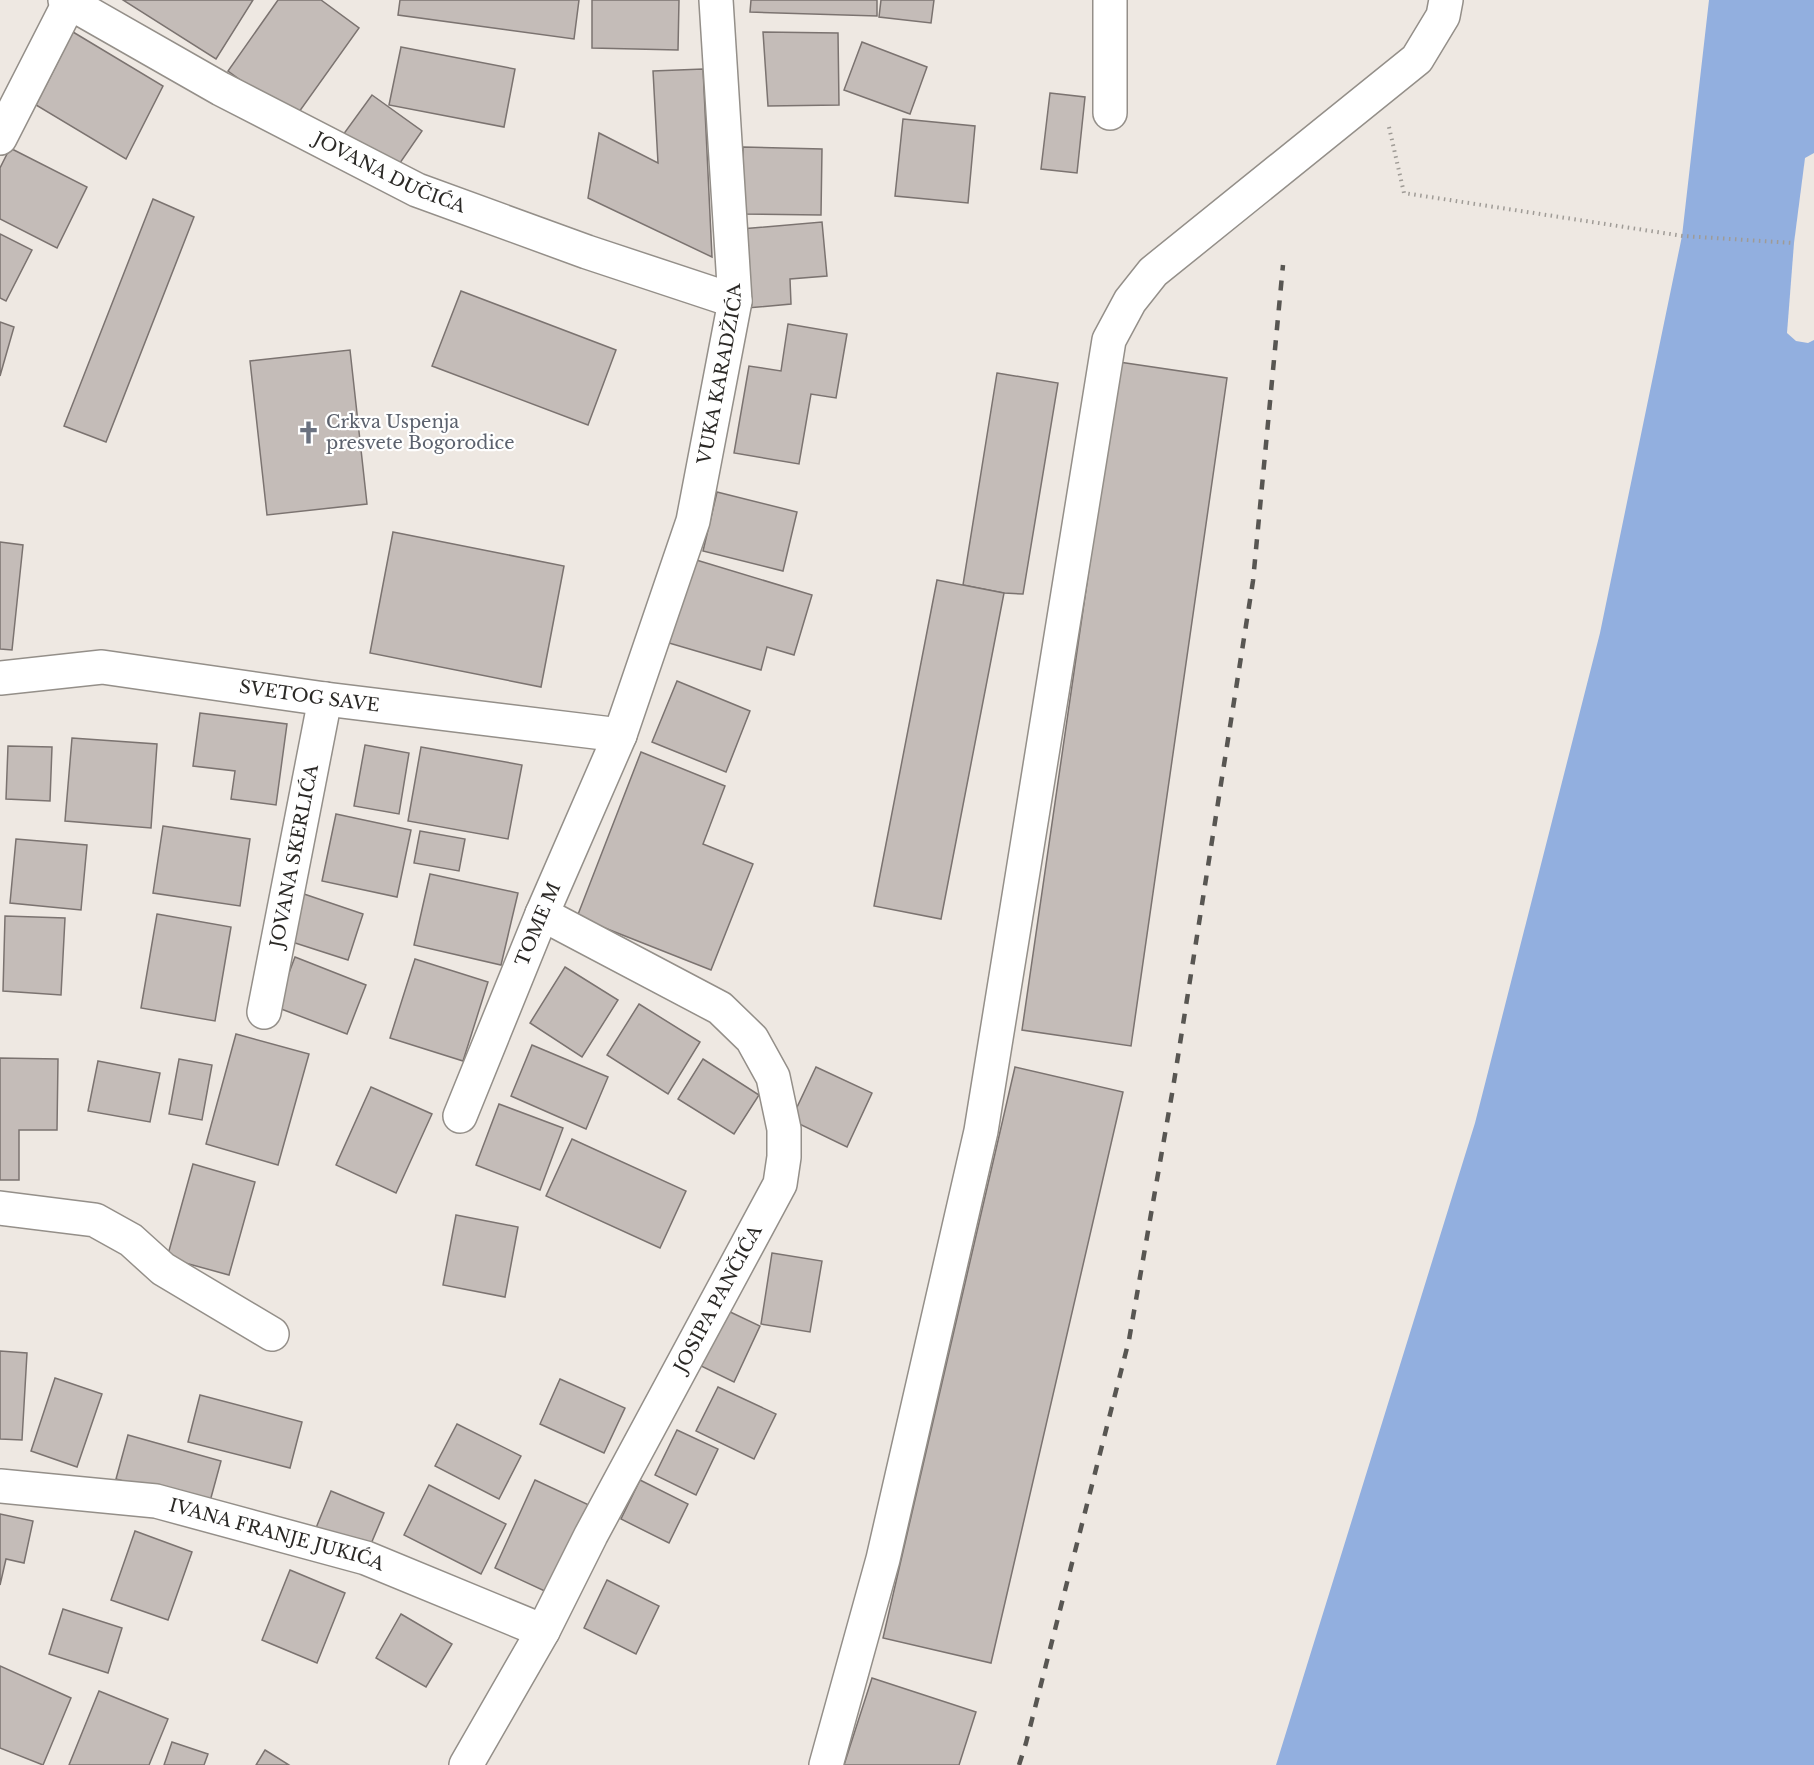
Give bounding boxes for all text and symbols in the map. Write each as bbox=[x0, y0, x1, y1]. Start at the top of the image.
street label: JOVANA DUČIĆA bbox=[308, 127, 469, 218]
street label: VUKA KARADŽIĆA bbox=[693, 282, 746, 467]
place label: Crkva Uspenja presvete Bogorodice bbox=[326, 411, 515, 454]
church icon: Crkva Uspenja presvete Bogorodice bbox=[295, 419, 321, 445]
street label: SVETOG SAVE bbox=[238, 676, 381, 717]
street label: JOVANA SKERLIĆA bbox=[265, 761, 323, 951]
street label: TOME M bbox=[511, 879, 565, 969]
street label: JOSIPA PANČIĆA bbox=[669, 1221, 767, 1378]
street label: IVANA FRANJE JUKIĆA bbox=[167, 1494, 389, 1576]

